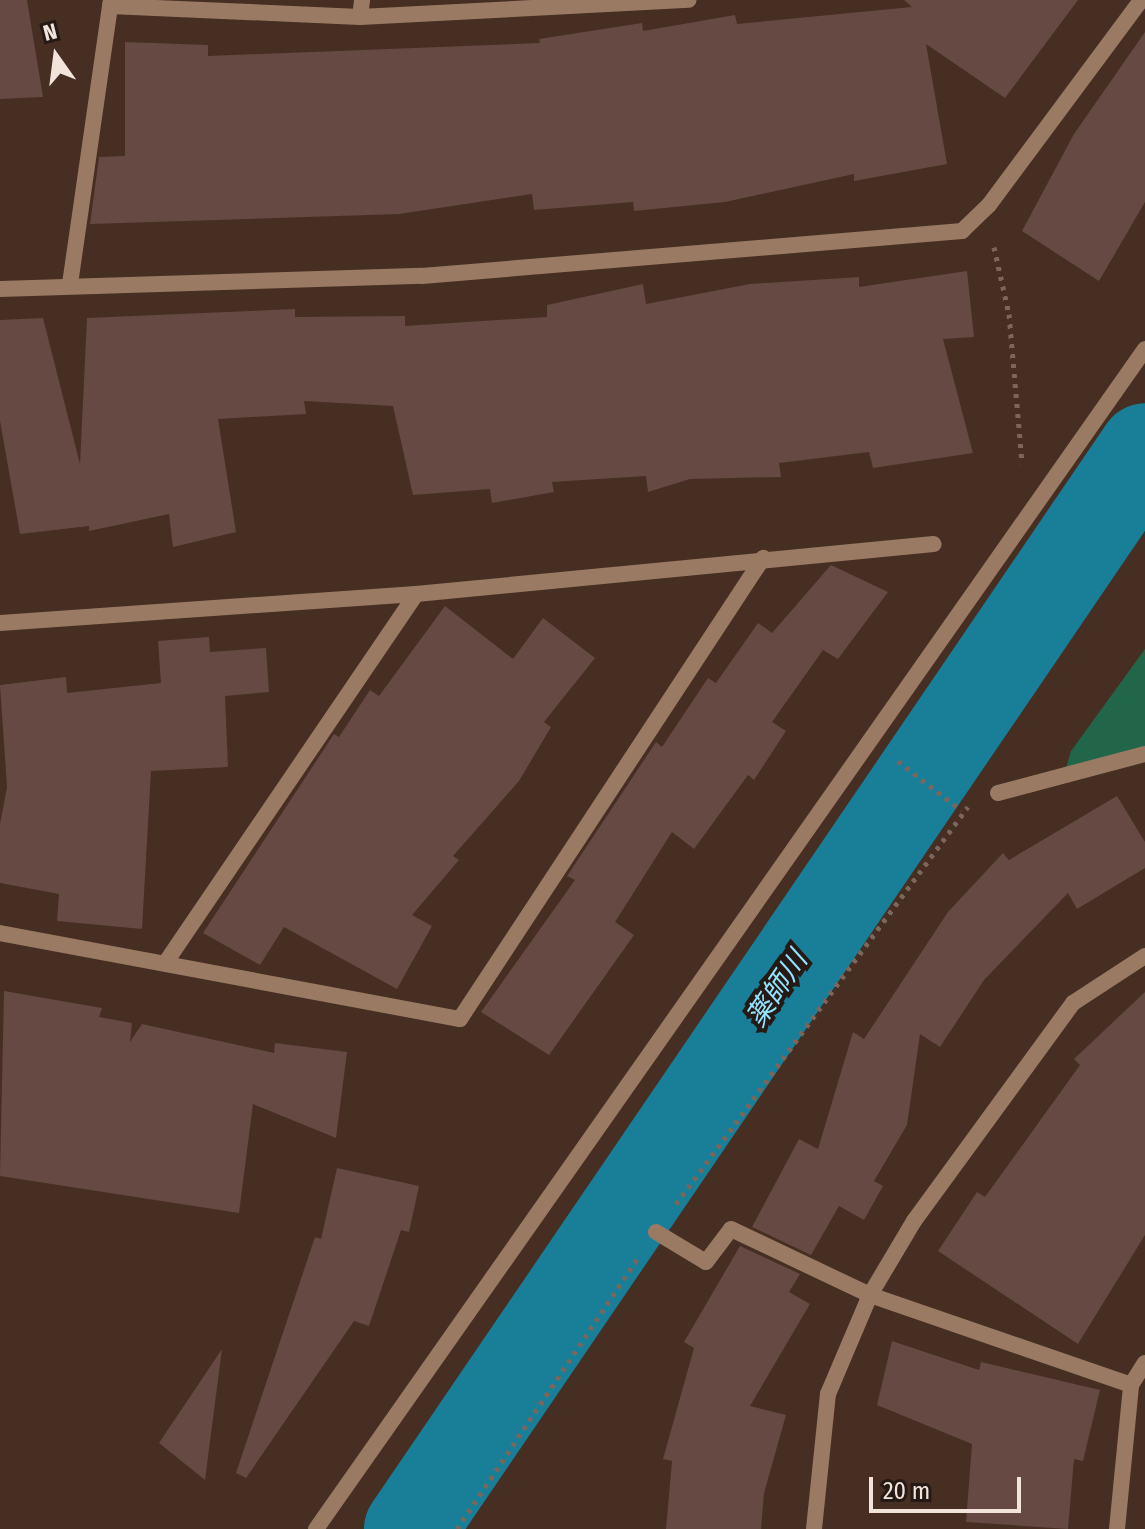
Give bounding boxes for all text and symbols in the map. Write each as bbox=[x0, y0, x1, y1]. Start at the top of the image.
north arrow bbox=[16, 16, 96, 96]
text: N bbox=[40, 18, 60, 47]
water label: 薬師川 bbox=[740, 945, 814, 1033]
scale bar bbox=[873, 1461, 1025, 1511]
text: 20 m bbox=[883, 1477, 930, 1505]

